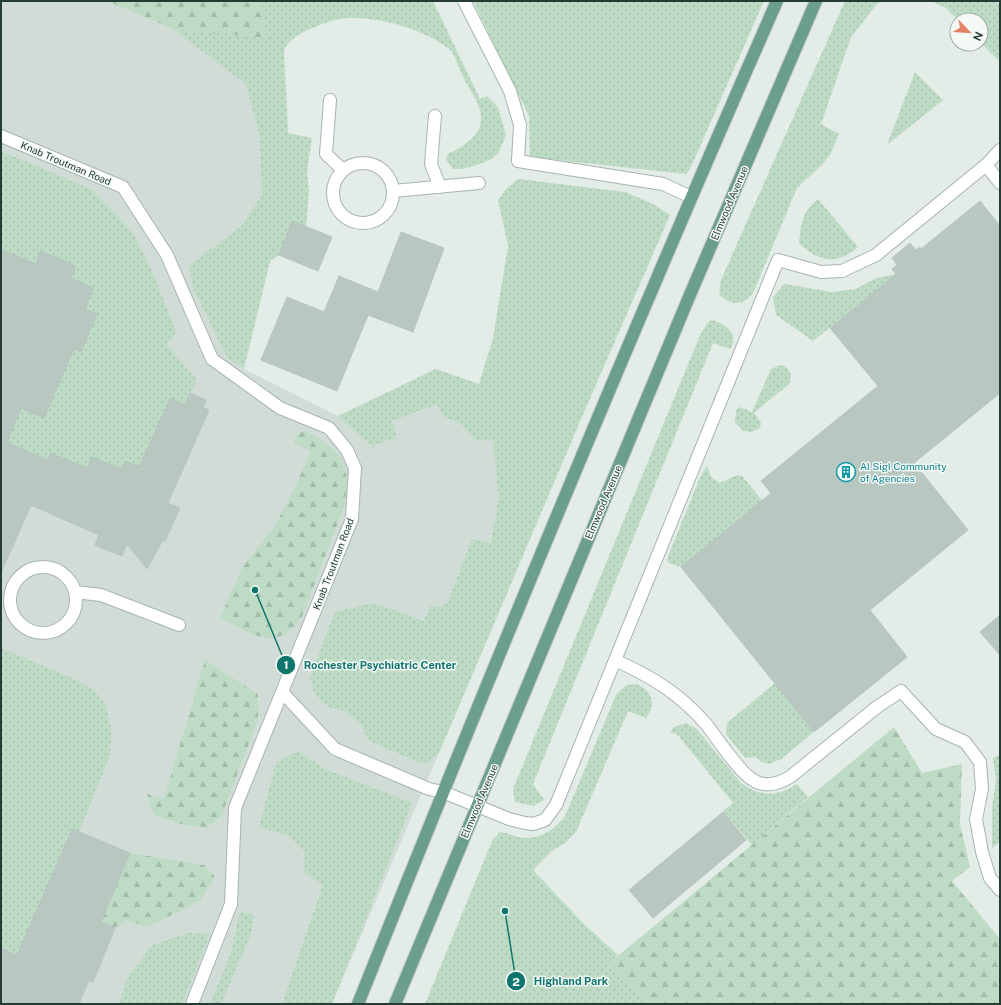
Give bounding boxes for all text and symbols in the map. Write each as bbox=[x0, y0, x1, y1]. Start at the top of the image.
north arrow bbox=[949, 12, 989, 52]
text: N bbox=[971, 30, 985, 43]
street label: Knab Troutman Road bbox=[19, 138, 113, 188]
street label: Elmwood Avenue bbox=[708, 164, 750, 242]
place label: Al Sigl Community of Agencies bbox=[860, 460, 947, 484]
building icon: Al Sigl Community of Agencies bbox=[835, 461, 857, 483]
street label: Elmwood Avenue bbox=[582, 463, 624, 541]
street label: Knab Troutman Road bbox=[310, 516, 356, 612]
callout: Rochester Psychiatric Center bbox=[276, 654, 465, 677]
text: 1 bbox=[283, 658, 289, 672]
text: Rochester Psychiatric Center bbox=[304, 659, 457, 671]
street label: Elmwood Avenue bbox=[458, 762, 500, 840]
callout: Highland Park bbox=[506, 970, 616, 993]
text: 2 bbox=[512, 975, 520, 989]
text: Highland Park bbox=[534, 975, 609, 987]

